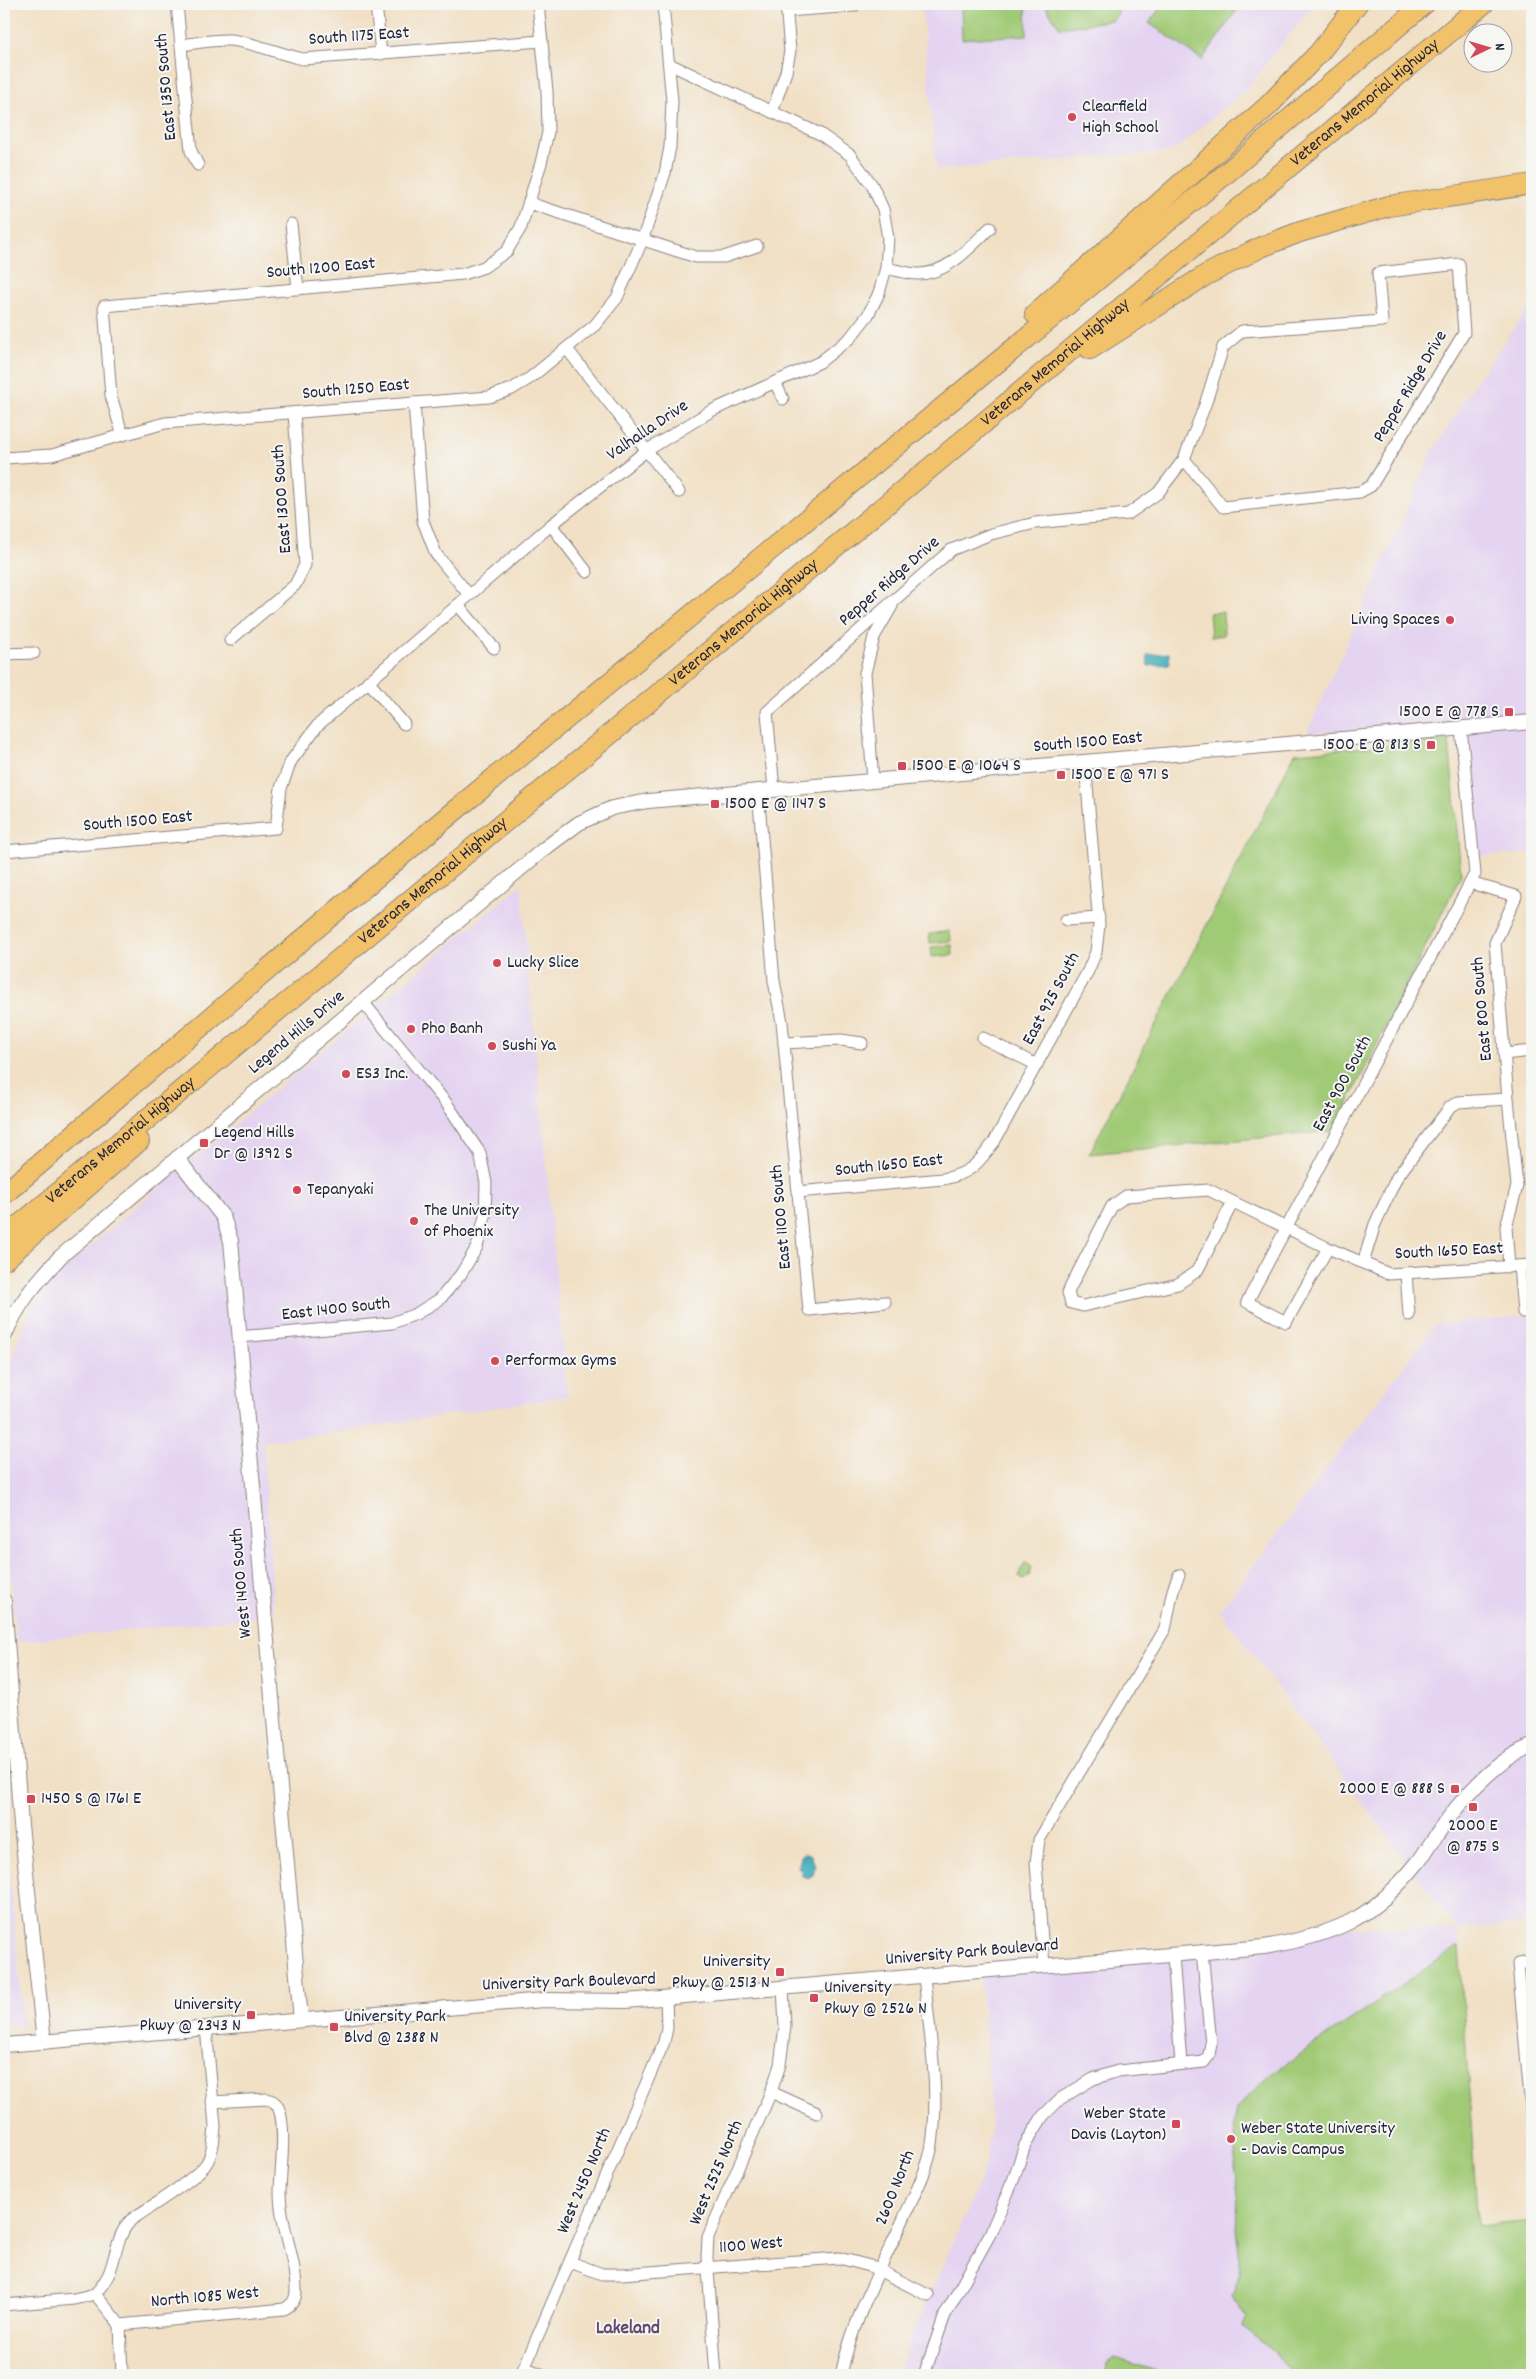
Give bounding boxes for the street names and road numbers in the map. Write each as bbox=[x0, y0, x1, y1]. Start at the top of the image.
street label: South 1175 East bbox=[308, 21, 410, 53]
street label: East 1350 South bbox=[150, 32, 184, 142]
street label: Veterans Memorial Highway bbox=[1285, 33, 1445, 173]
street label: South 1200 East bbox=[266, 252, 377, 286]
street label: Veterans Memorial Highway bbox=[975, 292, 1136, 433]
street label: Pepper Ridge Drive bbox=[1368, 326, 1454, 448]
street label: South 1250 East bbox=[301, 373, 411, 407]
street label: Valhalla Drive bbox=[602, 394, 694, 468]
street label: East 1300 South bbox=[267, 444, 299, 554]
street label: Pepper Ridge Drive bbox=[834, 531, 946, 633]
street label: Veterans Memorial Highway bbox=[663, 553, 825, 693]
street label: South 1500 East bbox=[1032, 726, 1144, 760]
street label: South 1500 East bbox=[82, 805, 194, 839]
street label: Veterans Memorial Highway bbox=[353, 811, 514, 951]
street label: East 925 South bbox=[1017, 948, 1087, 1050]
street label: East 800 South bbox=[1466, 956, 1500, 1062]
street label: Legend Hills Drive bbox=[243, 985, 351, 1081]
street label: East 900 South bbox=[1307, 1032, 1379, 1136]
street label: Veterans Memorial Highway bbox=[41, 1071, 202, 1211]
street label: South 1650 East bbox=[834, 1148, 945, 1184]
street label: East 1100 South bbox=[765, 1164, 799, 1270]
street label: South 1650 East bbox=[1394, 1237, 1504, 1267]
street label: East 1400 South bbox=[281, 1292, 391, 1328]
street label: West 1400 South bbox=[225, 1527, 259, 1639]
street label: University Park Boulevard bbox=[884, 1933, 1060, 1973]
street label: University Park Boulevard bbox=[482, 1967, 656, 1999]
street label: West 2525 North bbox=[684, 2117, 750, 2229]
street label: West 2450 North bbox=[551, 2124, 619, 2238]
street label: 2600 North bbox=[870, 2147, 922, 2229]
street label: 1100 West bbox=[718, 2231, 784, 2261]
street label: North 1085 West bbox=[150, 2281, 260, 2315]

